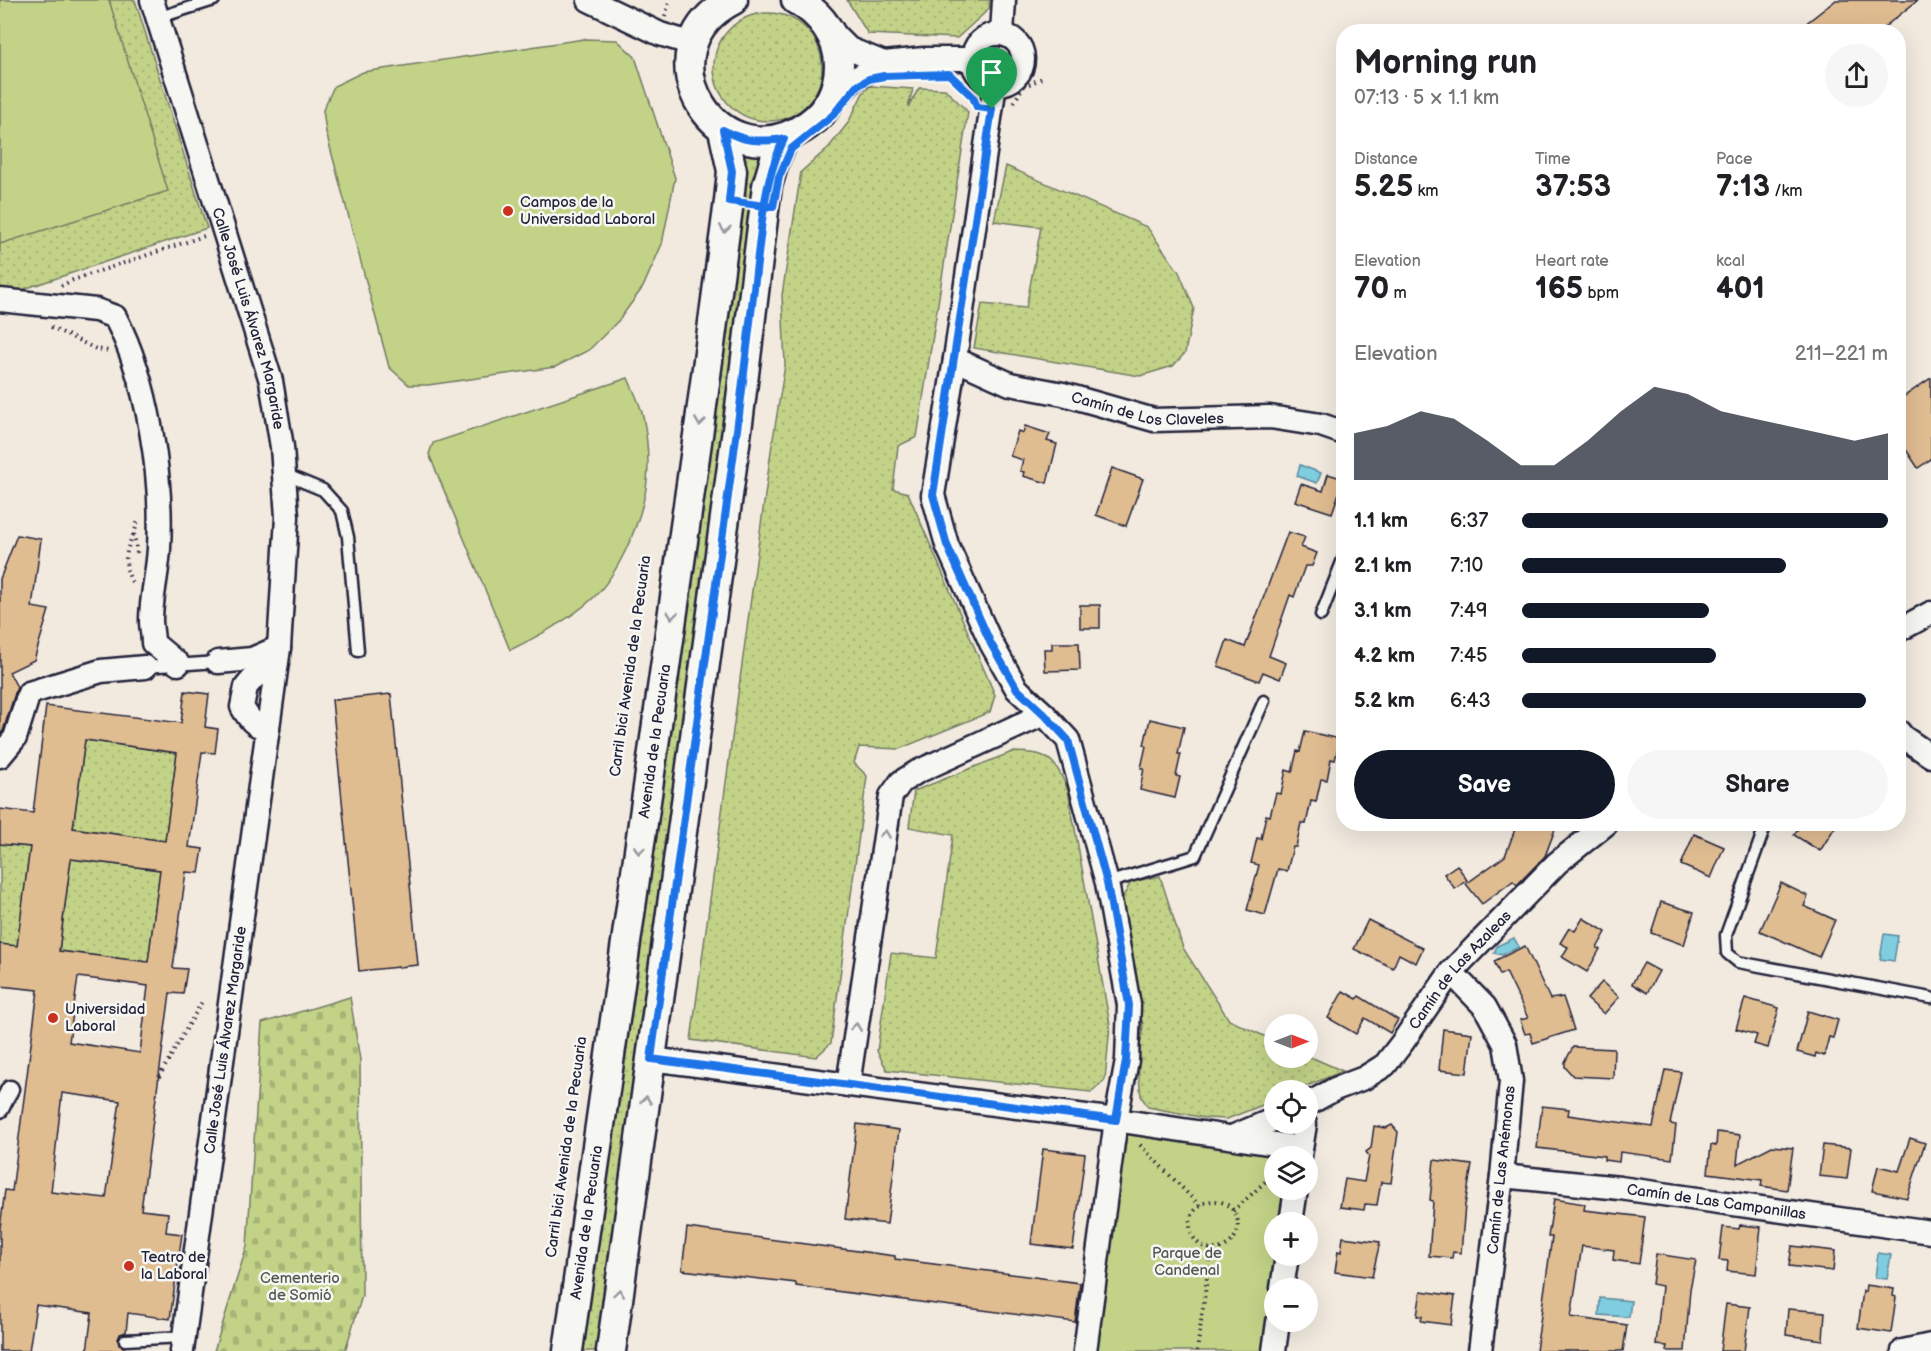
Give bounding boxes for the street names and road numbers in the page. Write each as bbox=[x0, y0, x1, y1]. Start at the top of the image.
street label: Calle José Luis Álvarez Margaride bbox=[207, 205, 288, 431]
street label: Camín de Los Claveles bbox=[1069, 388, 1225, 430]
street label: Carril bici Avenida de la Pecuaria bbox=[606, 554, 654, 778]
street label: Avenida de la Pecuaria bbox=[635, 662, 675, 818]
street label: Camín de Las Azaleas bbox=[1405, 906, 1516, 1033]
street label: Calle José Luis Álvarez Margaride bbox=[200, 925, 251, 1155]
street label: Carril bici Avenida de la Pecuaria bbox=[542, 1035, 590, 1259]
street label: Camín de Las Anémonas bbox=[1483, 1084, 1520, 1255]
street label: Avenida de la Pecuaria bbox=[567, 1143, 607, 1299]
street label: Camín de Las Campanillas bbox=[1626, 1180, 1808, 1224]

